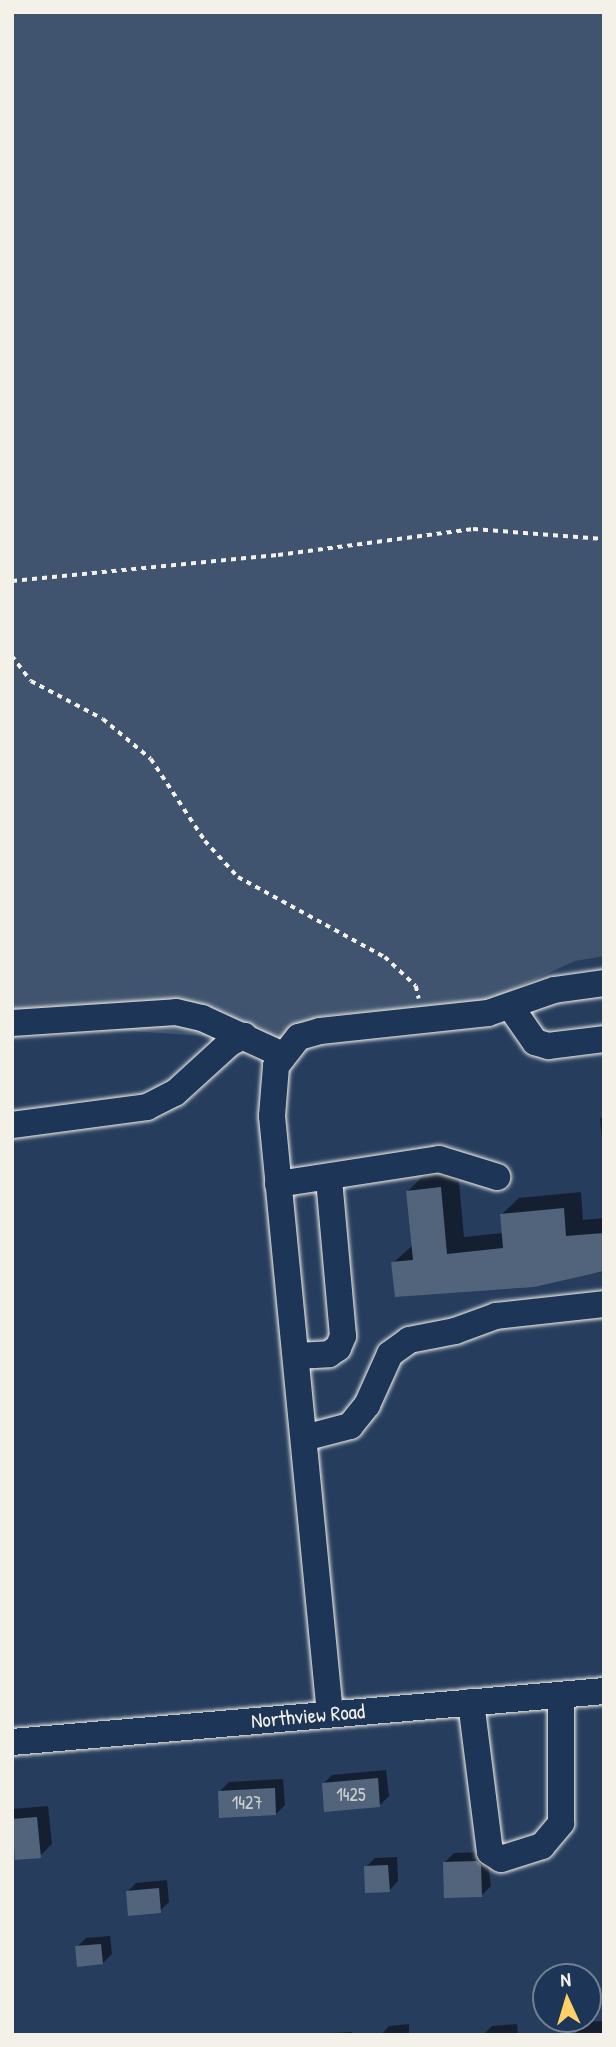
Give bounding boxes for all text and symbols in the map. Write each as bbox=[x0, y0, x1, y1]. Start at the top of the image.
street label: Northview Road bbox=[250, 1698, 366, 1734]
house number: 1425 bbox=[336, 1784, 366, 1806]
house number: 1427 bbox=[232, 1792, 262, 1814]
north arrow bbox=[532, 1963, 602, 2033]
text: N bbox=[560, 1966, 572, 1992]

